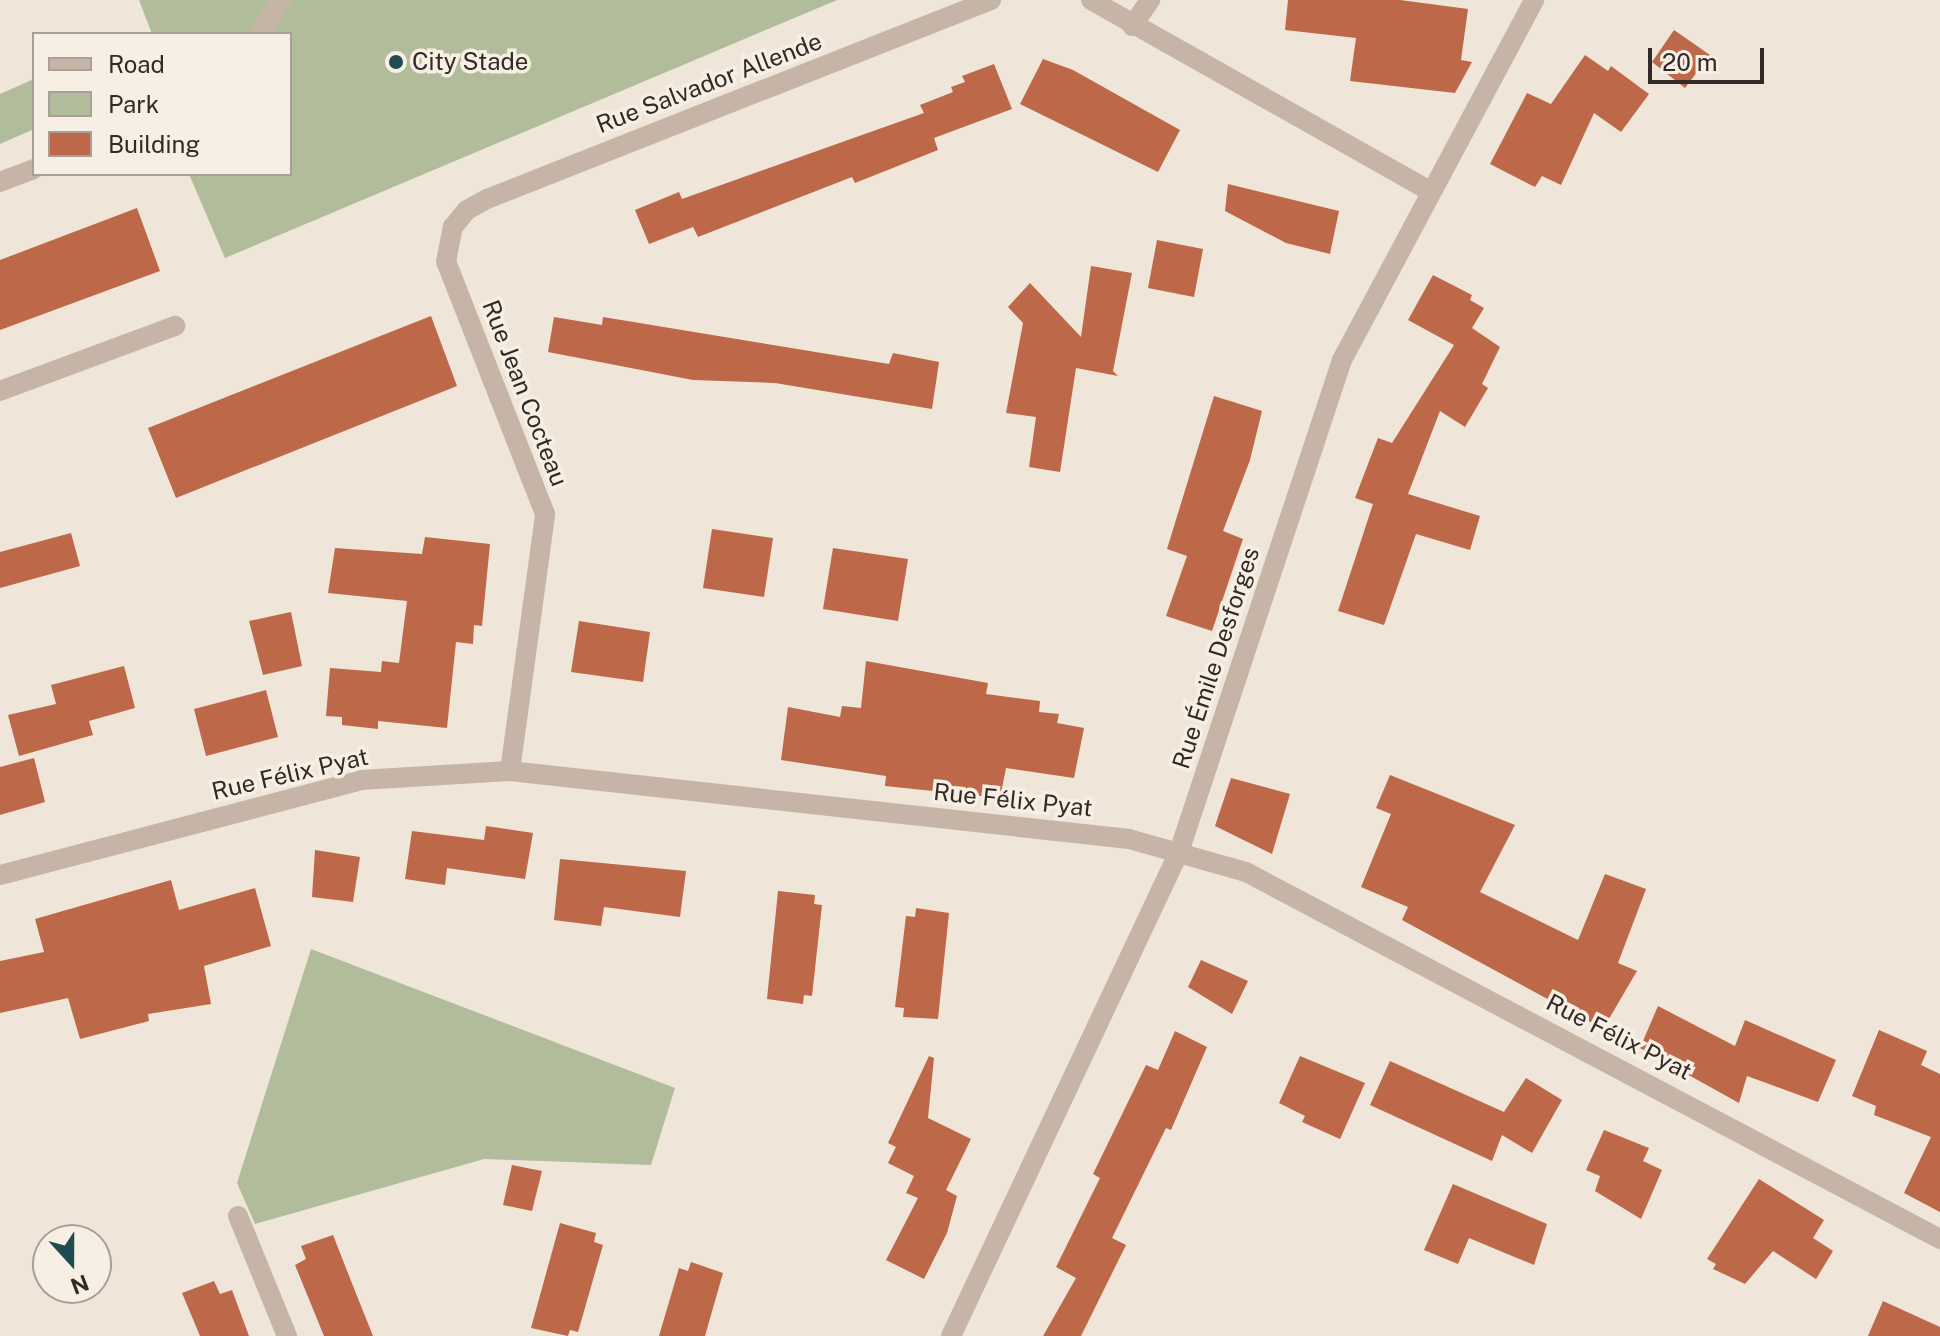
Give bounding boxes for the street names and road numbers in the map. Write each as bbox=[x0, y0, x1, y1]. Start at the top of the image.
street label: Rue Salvador Allende bbox=[592, 27, 826, 139]
street label: Rue Jean Cocteau bbox=[476, 296, 574, 490]
street label: Rue Émile Desforges bbox=[1167, 544, 1265, 772]
street label: Rue Félix Pyat bbox=[209, 742, 371, 806]
street label: Rue Félix Pyat bbox=[932, 777, 1094, 823]
street label: Rue Félix Pyat bbox=[1541, 988, 1697, 1086]

